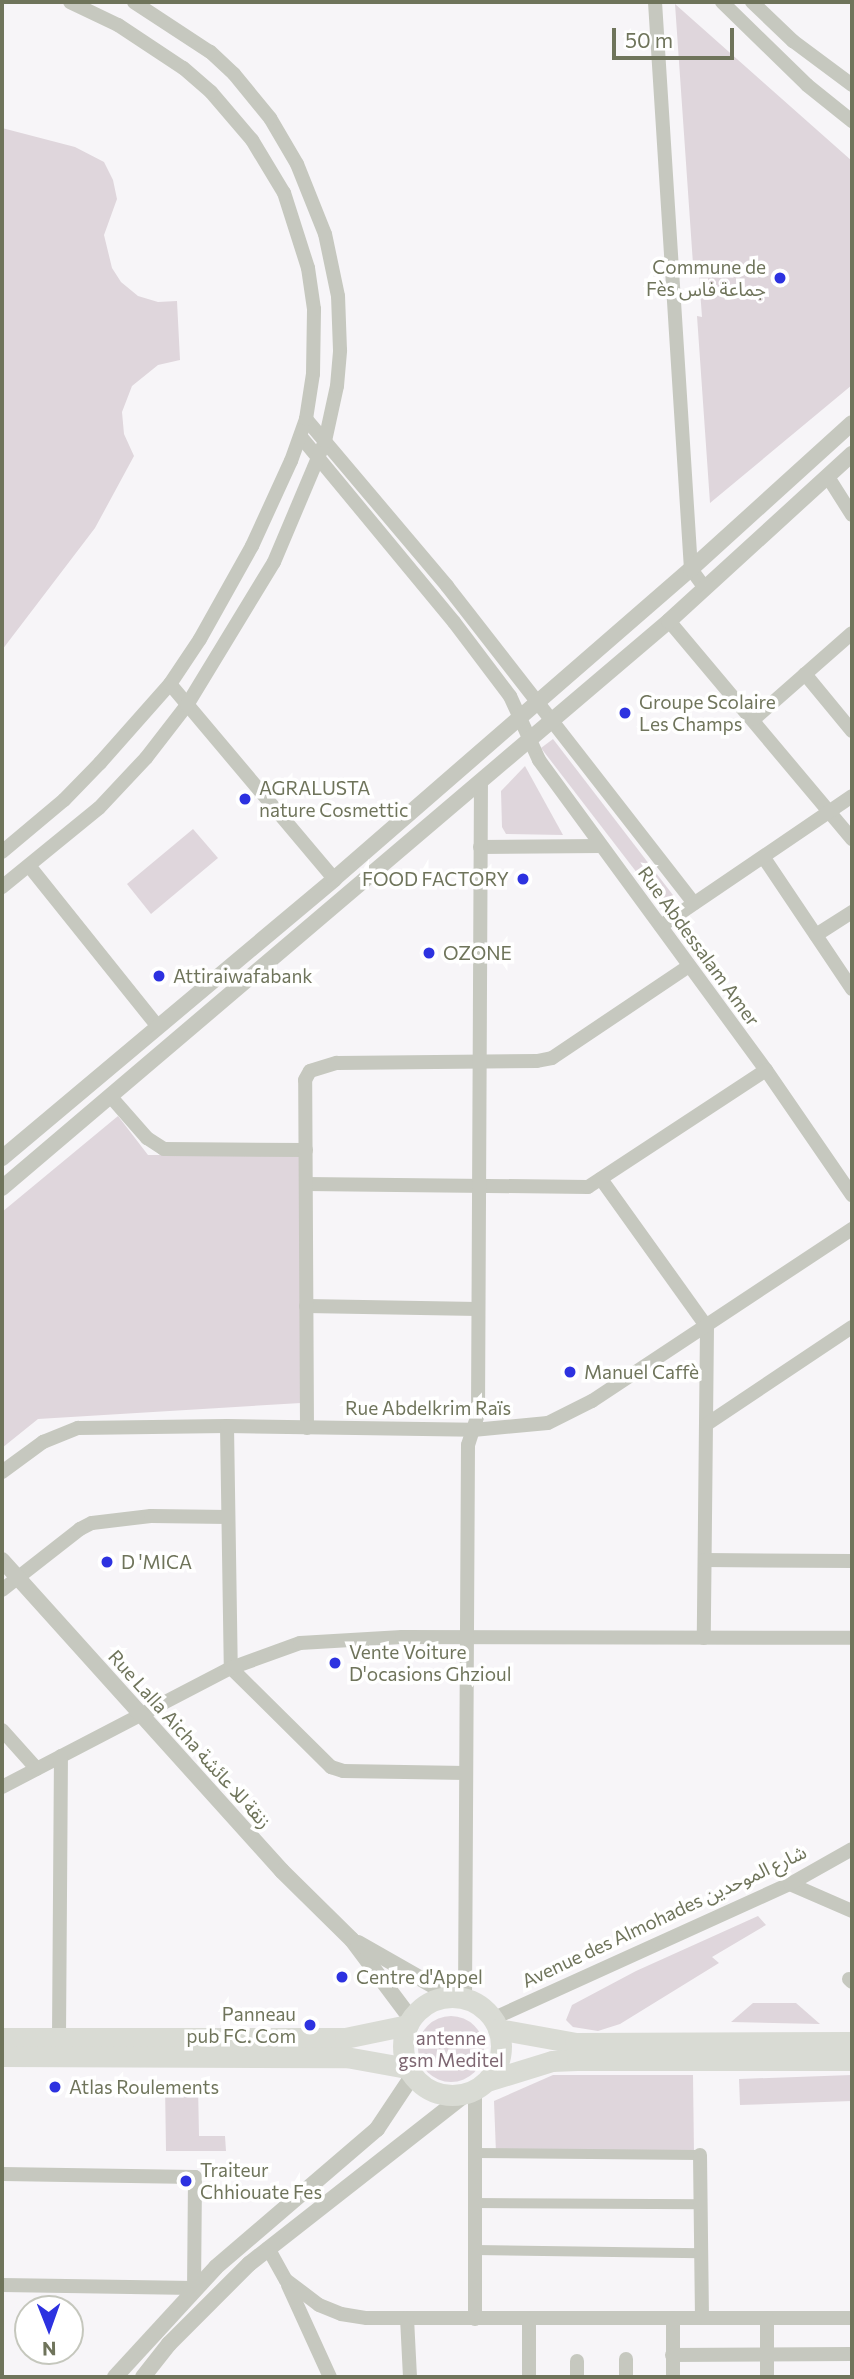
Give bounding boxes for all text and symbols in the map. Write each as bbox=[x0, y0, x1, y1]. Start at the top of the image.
scale bar bbox=[616, 14, 738, 58]
text: 50 m bbox=[625, 27, 673, 52]
place label: Commune de Fès جماعة فاس bbox=[646, 256, 766, 300]
marker: Commune de Fès جماعة فاس bbox=[772, 270, 788, 286]
place label: Groupe Scolaire Les Champs bbox=[639, 691, 776, 735]
marker: Groupe Scolaire Les Champs bbox=[617, 705, 633, 721]
place label: AGRALUSTA nature Cosmettic bbox=[259, 777, 408, 821]
marker: AGRALUSTA nature Cosmettic bbox=[237, 791, 253, 807]
street label: Rue Abdessalam Amer bbox=[633, 862, 765, 1030]
place label: FOOD FACTORY bbox=[362, 868, 509, 890]
marker: FOOD FACTORY bbox=[515, 871, 531, 887]
place label: OZONE bbox=[443, 942, 512, 964]
marker: OZONE bbox=[421, 945, 437, 961]
place label: Attiraiwafabank bbox=[173, 965, 313, 987]
marker: Attiraiwafabank bbox=[151, 968, 167, 984]
place label: Manuel Caffè bbox=[584, 1361, 699, 1383]
marker: Manuel Caffè bbox=[562, 1364, 578, 1380]
street label: Rue Abdelkrim Raïs bbox=[345, 1397, 511, 1419]
place label: D 'MICA bbox=[121, 1551, 192, 1573]
marker: D 'MICA bbox=[99, 1554, 115, 1570]
place label: Vente Voiture D'ocasions Ghzioul bbox=[349, 1641, 511, 1685]
street label: Rue Lalla Aicha زنقة للا عائشة bbox=[104, 1645, 276, 1833]
marker: Vente Voiture D'ocasions Ghzioul bbox=[327, 1655, 343, 1671]
street label: Avenue des Almohades شارع الموحدين bbox=[518, 1840, 810, 1992]
place label: Centre d'Appel bbox=[356, 1966, 483, 1988]
marker: Centre d'Appel bbox=[334, 1969, 350, 1985]
place label: Panneau pub FC. Com bbox=[186, 2003, 296, 2047]
marker: Panneau pub FC. Com bbox=[302, 2017, 318, 2033]
park label: antenne gsm Meditel bbox=[398, 2027, 504, 2071]
place label: Atlas Roulements bbox=[69, 2076, 219, 2098]
marker: Atlas Roulements bbox=[47, 2079, 63, 2095]
place label: Traiteur Chhiouate Fes bbox=[200, 2159, 322, 2203]
marker: Traiteur Chhiouate Fes bbox=[178, 2173, 194, 2189]
north arrow bbox=[14, 2295, 84, 2365]
text: N bbox=[42, 2338, 57, 2361]

